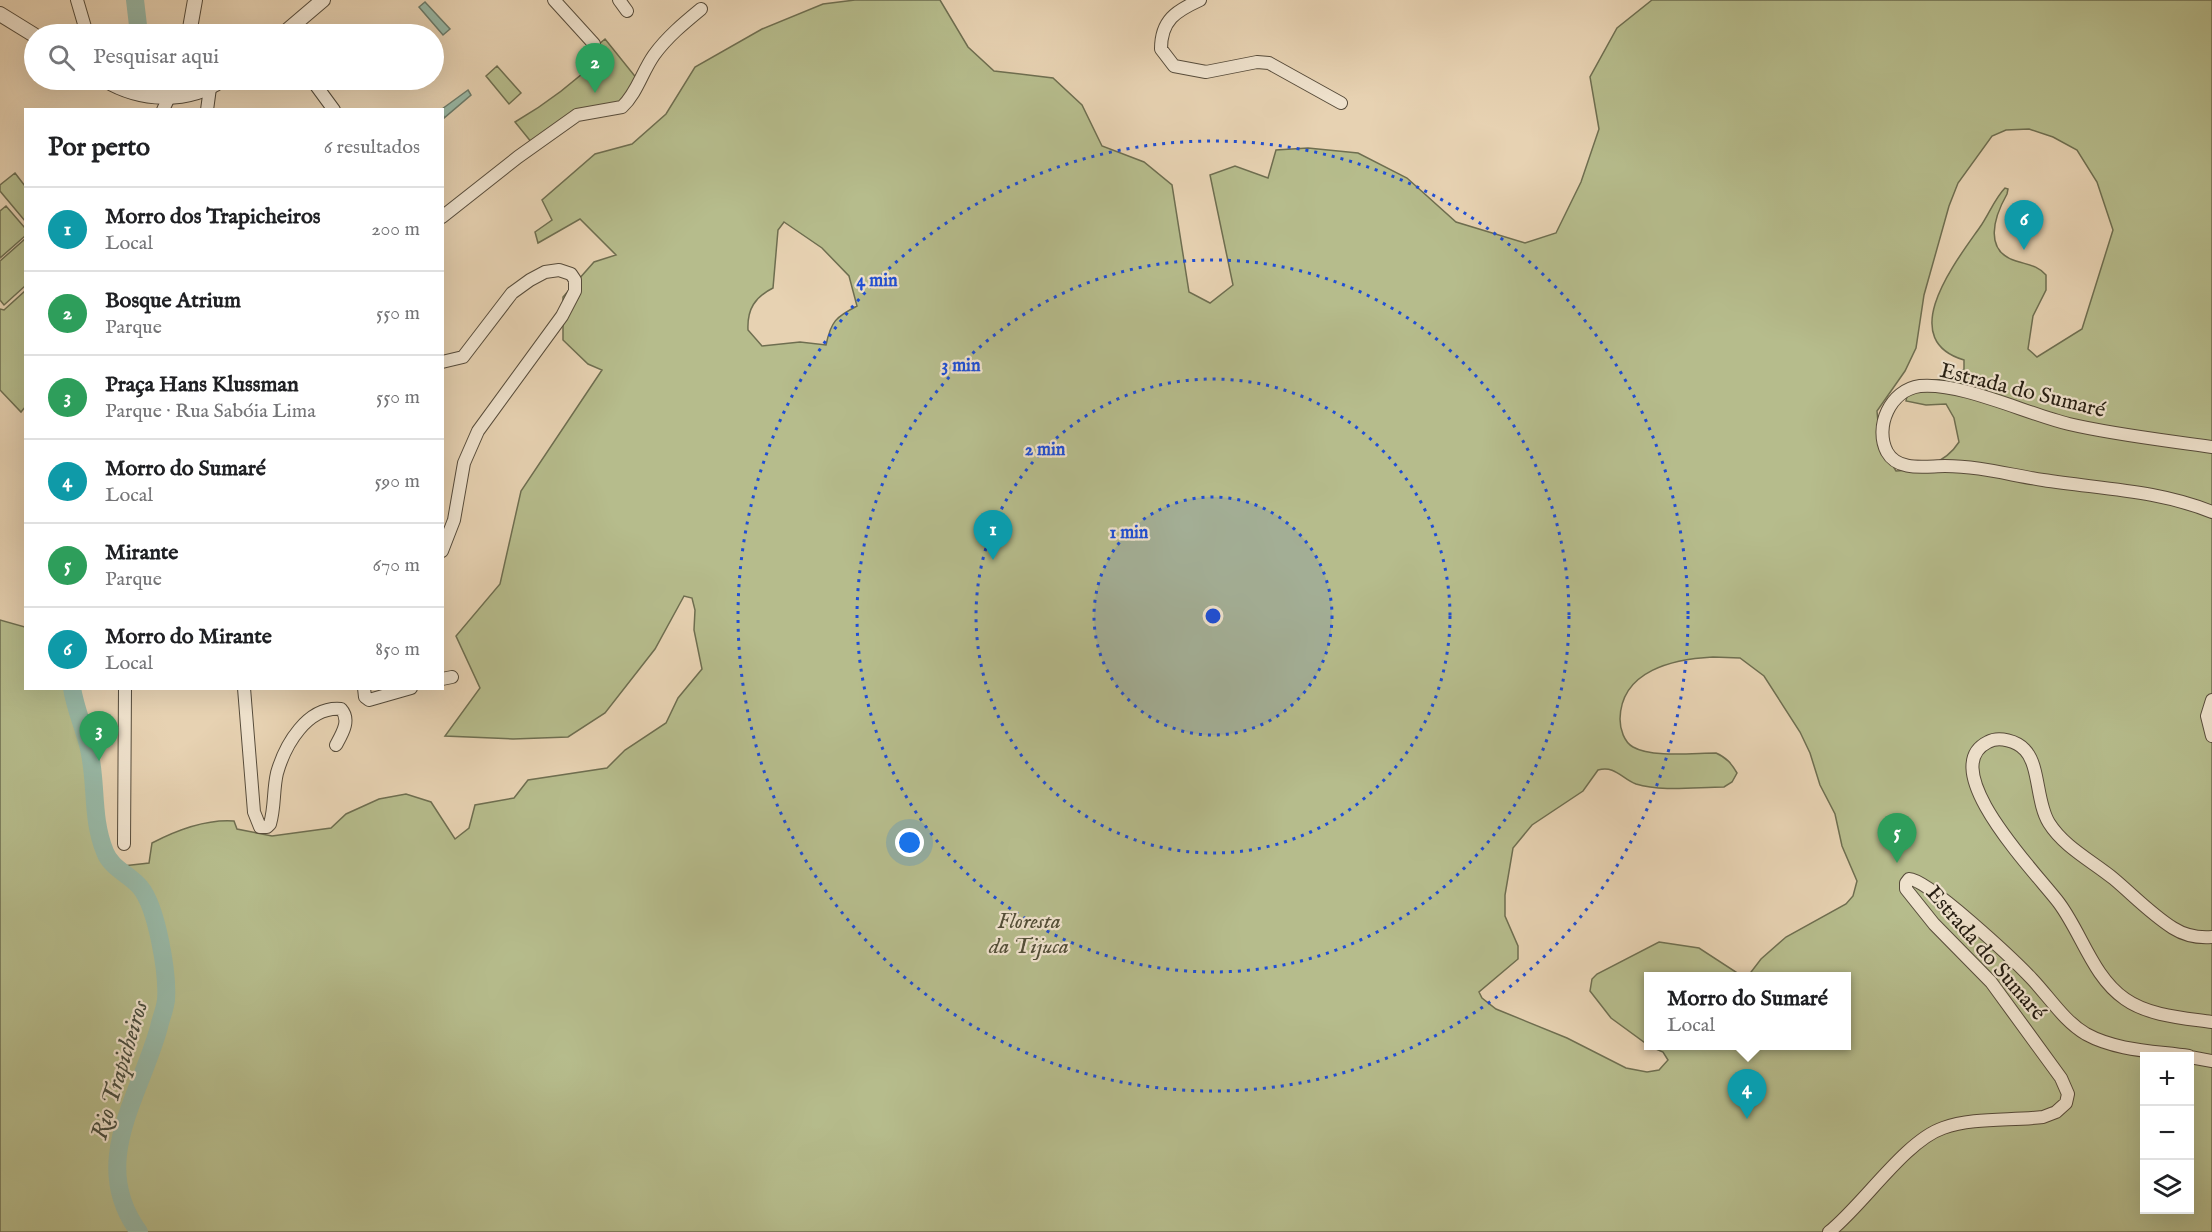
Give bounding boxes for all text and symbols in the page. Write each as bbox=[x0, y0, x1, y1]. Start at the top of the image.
search box bbox=[24, 24, 444, 90]
icon: search bbox=[45, 41, 78, 74]
text: Pesquisar aqui bbox=[93, 43, 219, 71]
pin: 2 bbox=[576, 44, 614, 93]
text: Por perto bbox=[48, 131, 150, 164]
text: 6 resultados bbox=[324, 135, 420, 160]
pin: 6 bbox=[2004, 200, 2044, 250]
text: Morro dos Trapicheiros bbox=[105, 203, 321, 231]
text: 1 bbox=[64, 217, 71, 242]
text: 200 m bbox=[371, 217, 420, 242]
text: Local bbox=[105, 231, 153, 256]
text: 4 min bbox=[856, 270, 898, 293]
text: Bosque Atrium bbox=[105, 287, 241, 315]
text: 2 bbox=[63, 301, 72, 326]
text: 550 m bbox=[376, 301, 420, 326]
text: Parque bbox=[105, 315, 162, 340]
text: 3 min bbox=[942, 355, 981, 378]
street label: Estrada do Sumaré bbox=[1937, 357, 2108, 425]
text: Praça Hans Klussman bbox=[105, 371, 299, 399]
text: 3 bbox=[64, 385, 71, 410]
text: 550 m bbox=[376, 385, 420, 410]
text: Parque · Rua Sabóia Lima bbox=[105, 399, 316, 424]
text: 2 min bbox=[1025, 439, 1066, 462]
text: Morro do Sumaré bbox=[105, 455, 266, 483]
text: 4 bbox=[63, 469, 72, 494]
text: 590 m bbox=[374, 469, 420, 494]
text: Local bbox=[105, 483, 153, 508]
pin: 1 bbox=[974, 510, 1012, 560]
text: 1 min bbox=[1110, 522, 1149, 545]
text: Mirante bbox=[105, 539, 178, 567]
text: 5 bbox=[64, 553, 71, 578]
text: 670 m bbox=[373, 553, 420, 578]
text: Parque bbox=[105, 567, 162, 592]
centre of rings bbox=[1203, 606, 1223, 626]
text: Morro do Mirante bbox=[105, 623, 272, 651]
text: 6 bbox=[63, 637, 72, 662]
text: 850 m bbox=[375, 637, 420, 662]
text: Local bbox=[105, 651, 153, 676]
pin: 3 bbox=[80, 712, 118, 761]
pin: 5 bbox=[1878, 814, 1916, 863]
your location bbox=[895, 828, 924, 857]
street label: Estrada do Sumaré bbox=[1919, 880, 2052, 1027]
park label: Floresta da Tijuca bbox=[988, 908, 1069, 961]
popup bbox=[1644, 972, 1851, 1050]
text: Morro do Sumaré bbox=[1667, 985, 1828, 1013]
water label: Rio Trapicheiros bbox=[85, 996, 157, 1144]
text: Local bbox=[1667, 1013, 1715, 1038]
map controls bbox=[2140, 1052, 2194, 1214]
button: + bbox=[2140, 1052, 2194, 1106]
pin: 4 bbox=[1728, 1070, 1766, 1119]
button: − bbox=[2140, 1106, 2194, 1160]
button: layers bbox=[2140, 1160, 2194, 1214]

